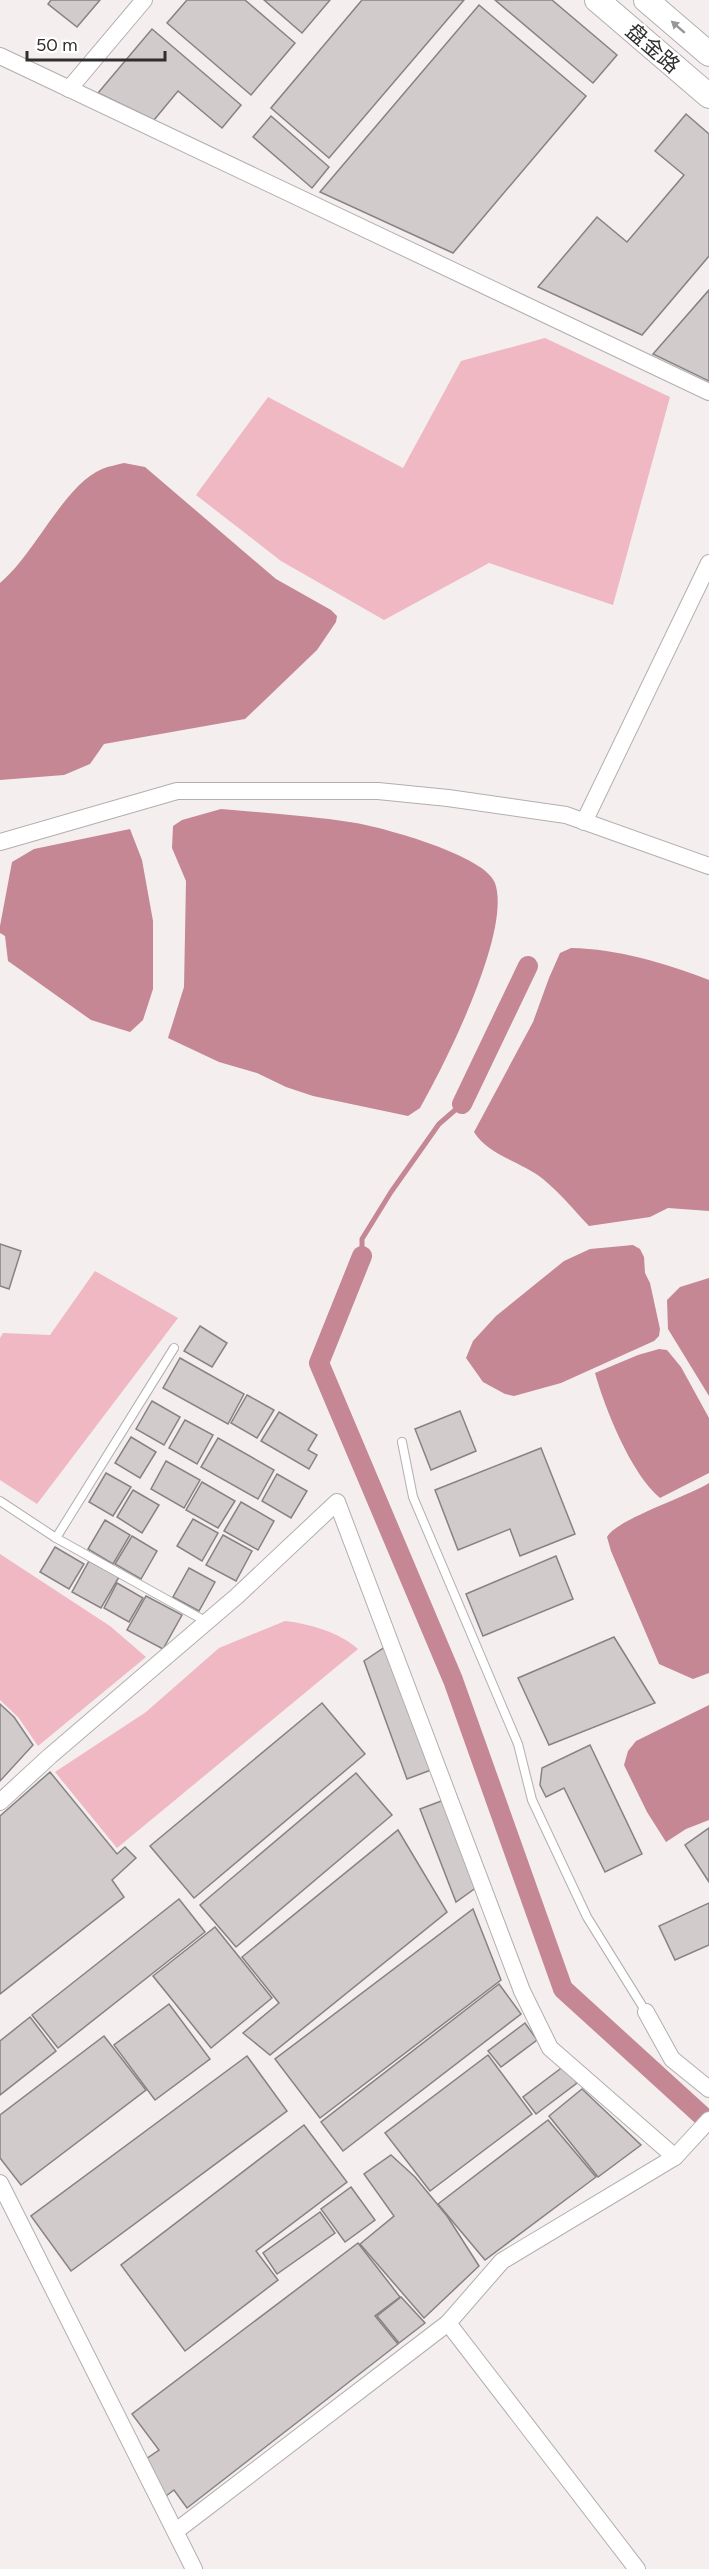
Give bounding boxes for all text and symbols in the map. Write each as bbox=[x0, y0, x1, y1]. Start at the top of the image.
street label: 盘金路 bbox=[621, 18, 685, 78]
one-way arrow bbox=[670, 20, 685, 34]
scale bar bbox=[27, 24, 165, 62]
text: 50 m bbox=[36, 34, 78, 56]

